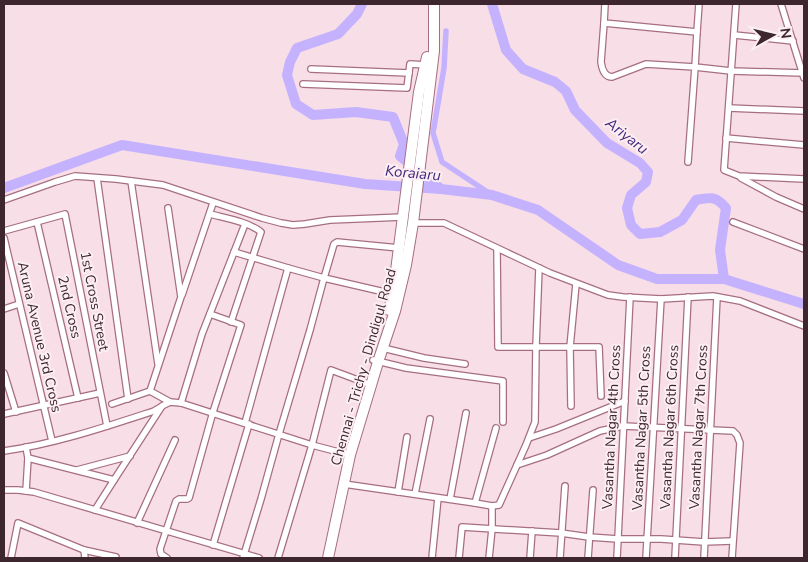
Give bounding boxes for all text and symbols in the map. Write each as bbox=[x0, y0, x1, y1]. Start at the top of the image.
north arrow bbox=[748, 10, 798, 60]
text: N bbox=[775, 27, 796, 40]
water label: Ariyaru bbox=[601, 112, 652, 159]
water label: Koraiaru bbox=[384, 161, 442, 185]
street label: 1st Cross Street bbox=[76, 250, 113, 353]
street label: Aruna Avenue 3rd Cross bbox=[13, 260, 66, 415]
street label: Chennai - Trichy - Dindigul Road bbox=[326, 266, 401, 468]
street label: 2nd Cross bbox=[53, 274, 86, 341]
street label: Vasantha Nagar 4th Cross bbox=[598, 344, 625, 511]
street label: Vasantha Nagar 6th Cross bbox=[656, 344, 683, 511]
street label: Vasantha Nagar 7th Cross bbox=[685, 344, 712, 511]
street label: Vasantha Nagar 5th Cross bbox=[628, 345, 655, 512]

